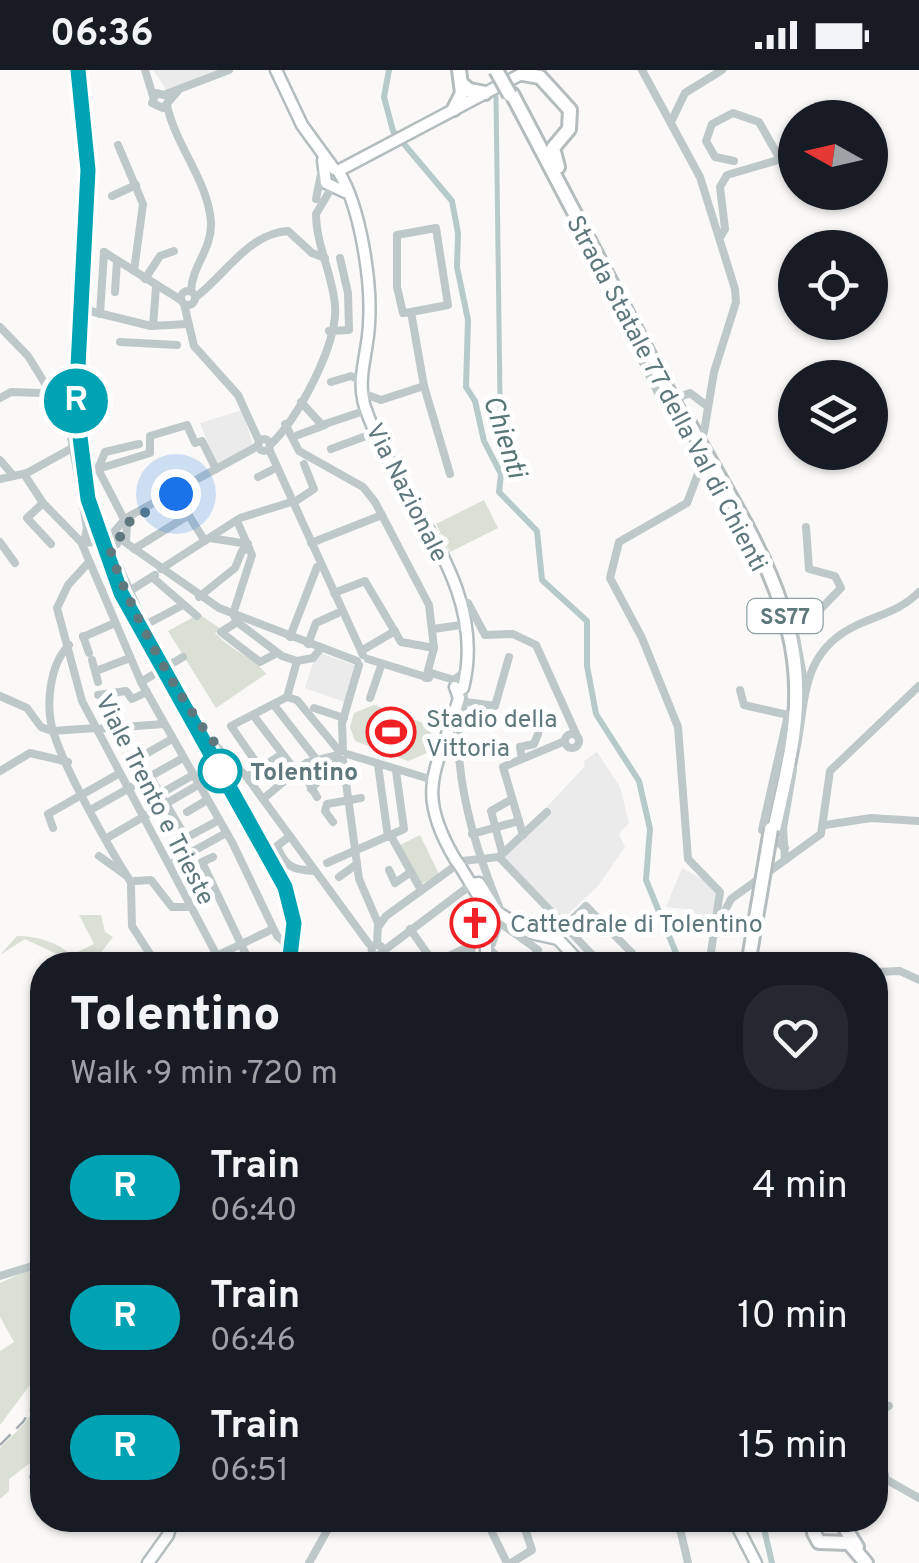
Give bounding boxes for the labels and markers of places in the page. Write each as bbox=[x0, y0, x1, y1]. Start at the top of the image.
place label: Stadio della Vittoria bbox=[426, 705, 557, 766]
sports icon: Stadio della Vittoria bbox=[365, 706, 417, 758]
marker: Tolentino bbox=[199, 750, 241, 792]
place label: Tolentino bbox=[250, 758, 358, 790]
church icon: Cattedrale di Tolentino bbox=[449, 897, 501, 949]
place label: Cattedrale di Tolentino bbox=[510, 910, 763, 942]

